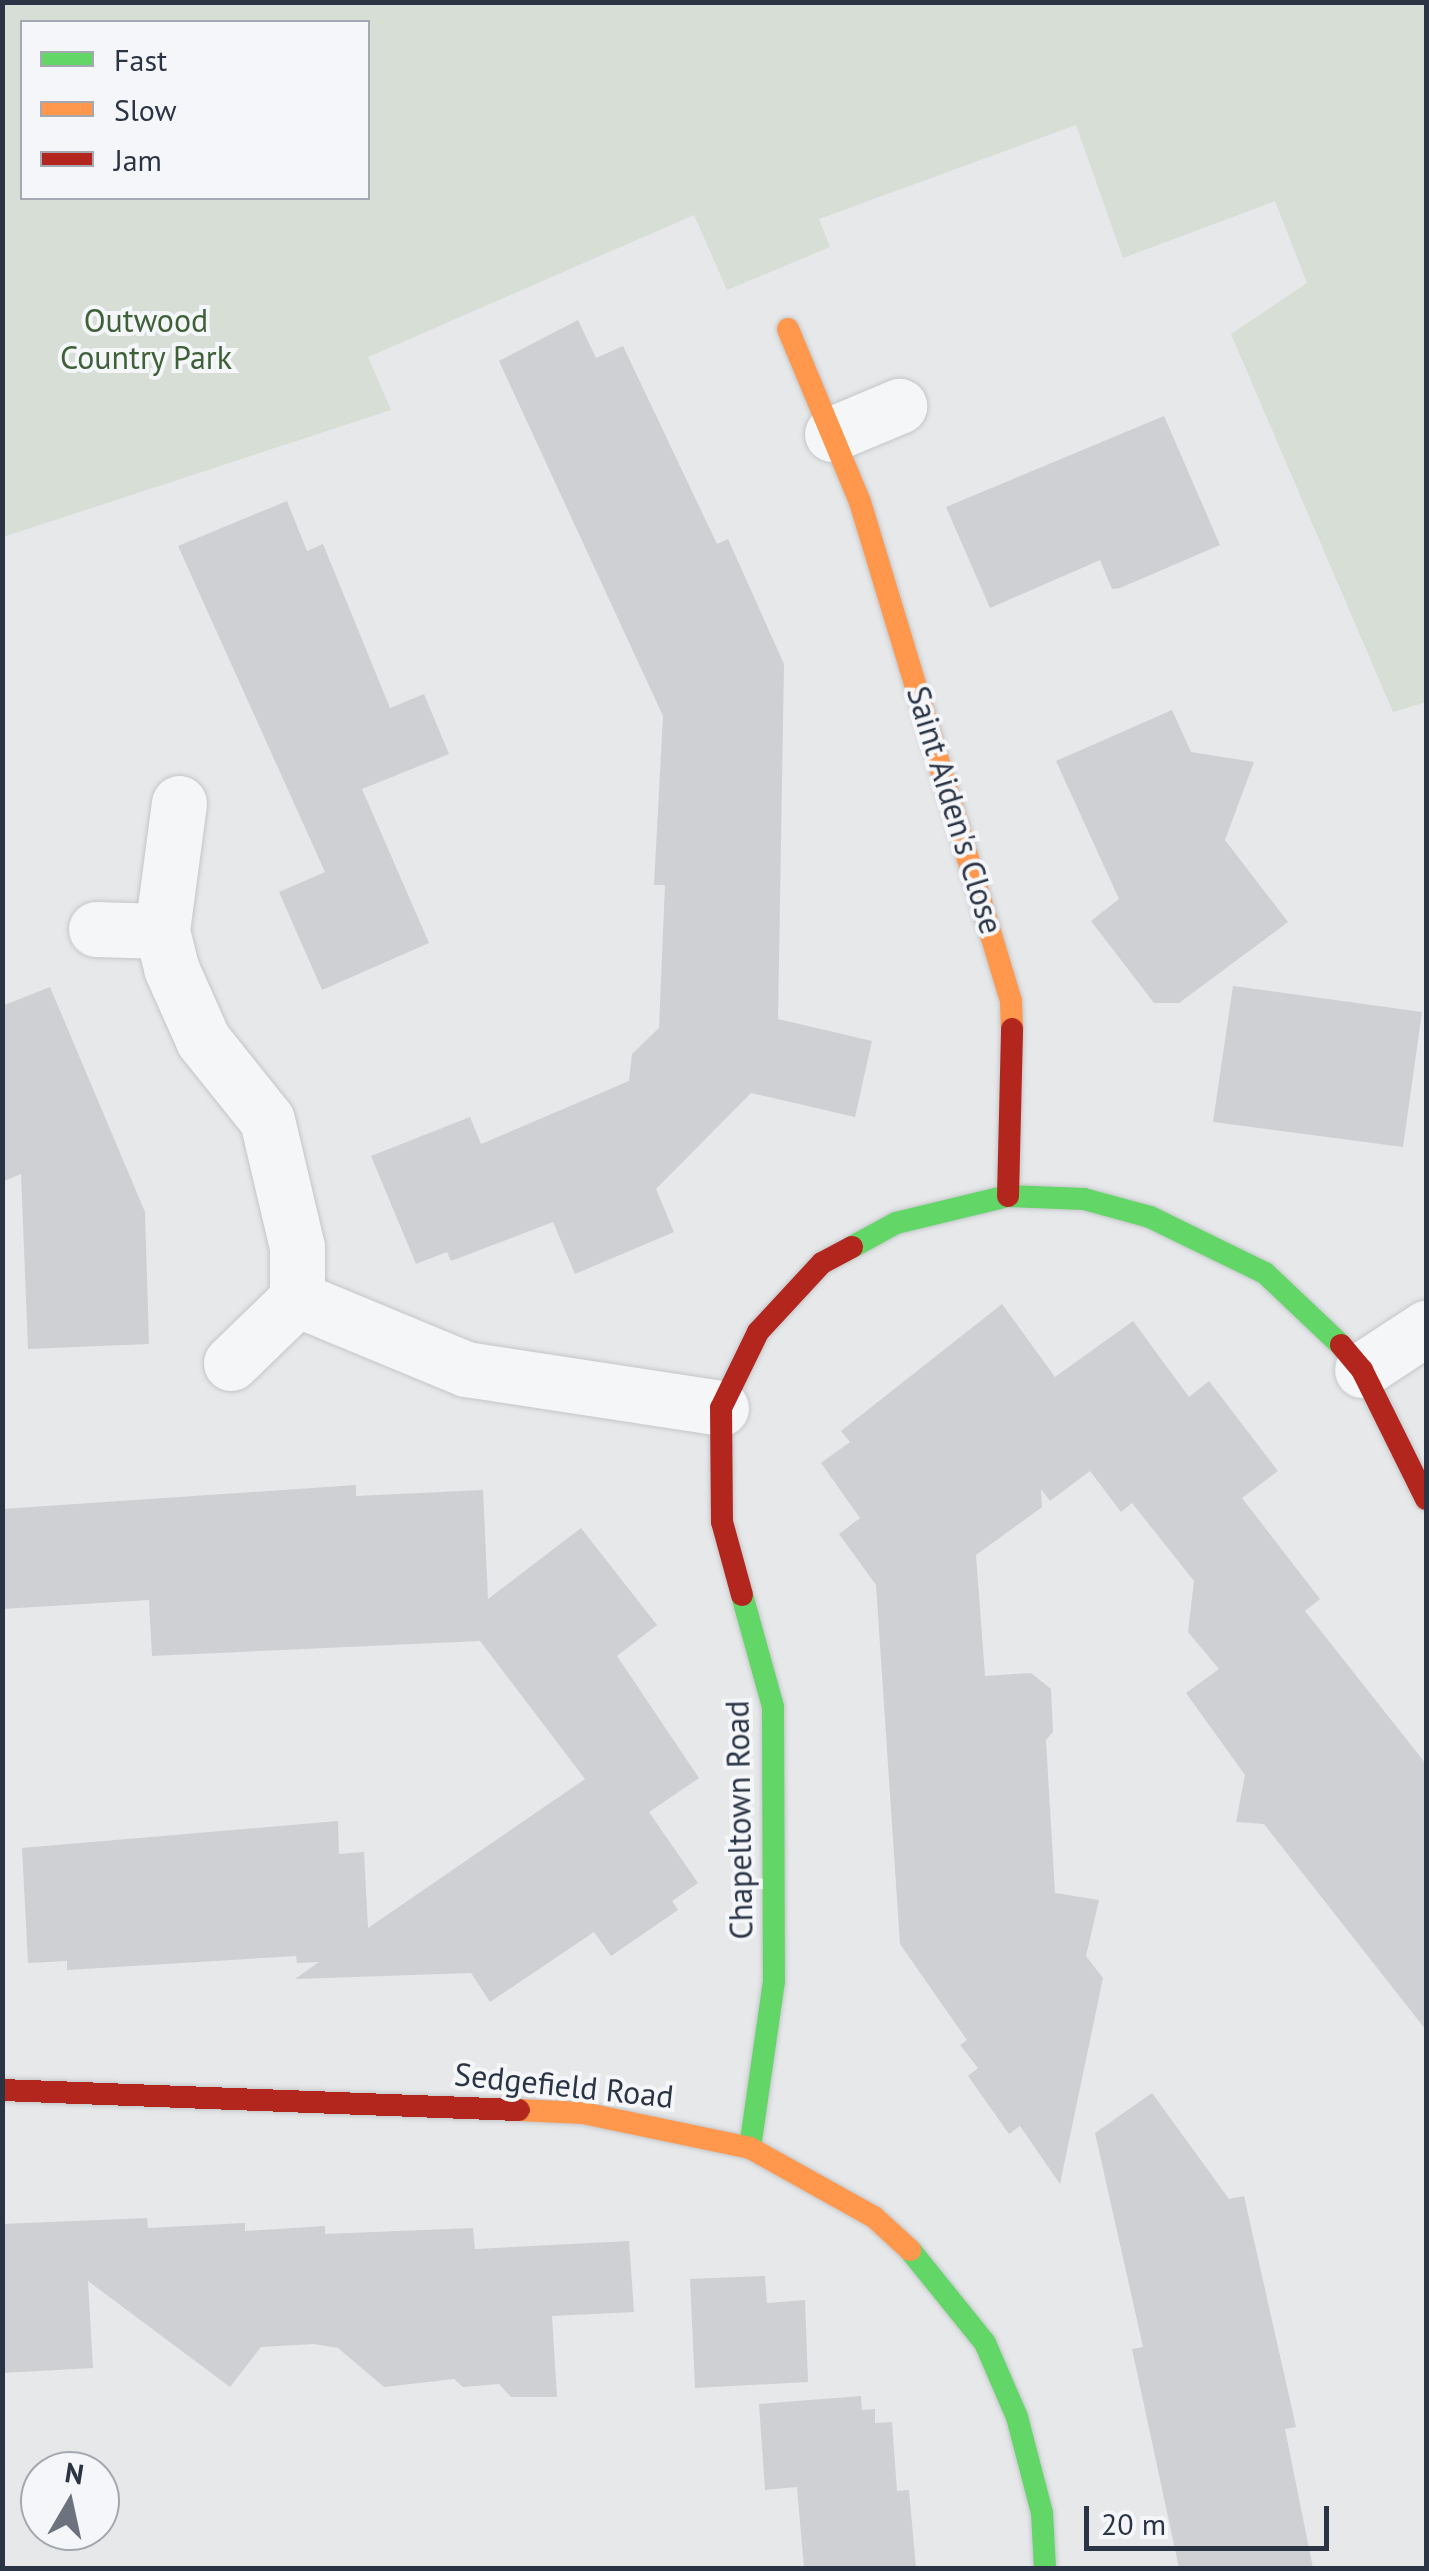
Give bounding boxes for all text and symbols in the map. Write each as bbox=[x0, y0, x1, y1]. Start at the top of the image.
legend bbox=[20, 20, 370, 200]
text: Fast bbox=[114, 40, 167, 79]
text: Slow bbox=[114, 90, 177, 129]
text: Jam bbox=[114, 140, 162, 179]
park label: Outwood Country Park bbox=[59, 302, 233, 377]
street label: Saint Aiden's Close bbox=[899, 681, 1011, 939]
street label: Chapeltown Road bbox=[718, 1700, 760, 1940]
street label: Sedgefield Road bbox=[452, 2054, 676, 2116]
north arrow bbox=[20, 2451, 120, 2551]
text: N bbox=[62, 2453, 86, 2493]
scale bar bbox=[1089, 2486, 1334, 2548]
text: 20 m bbox=[1101, 2504, 1166, 2543]

